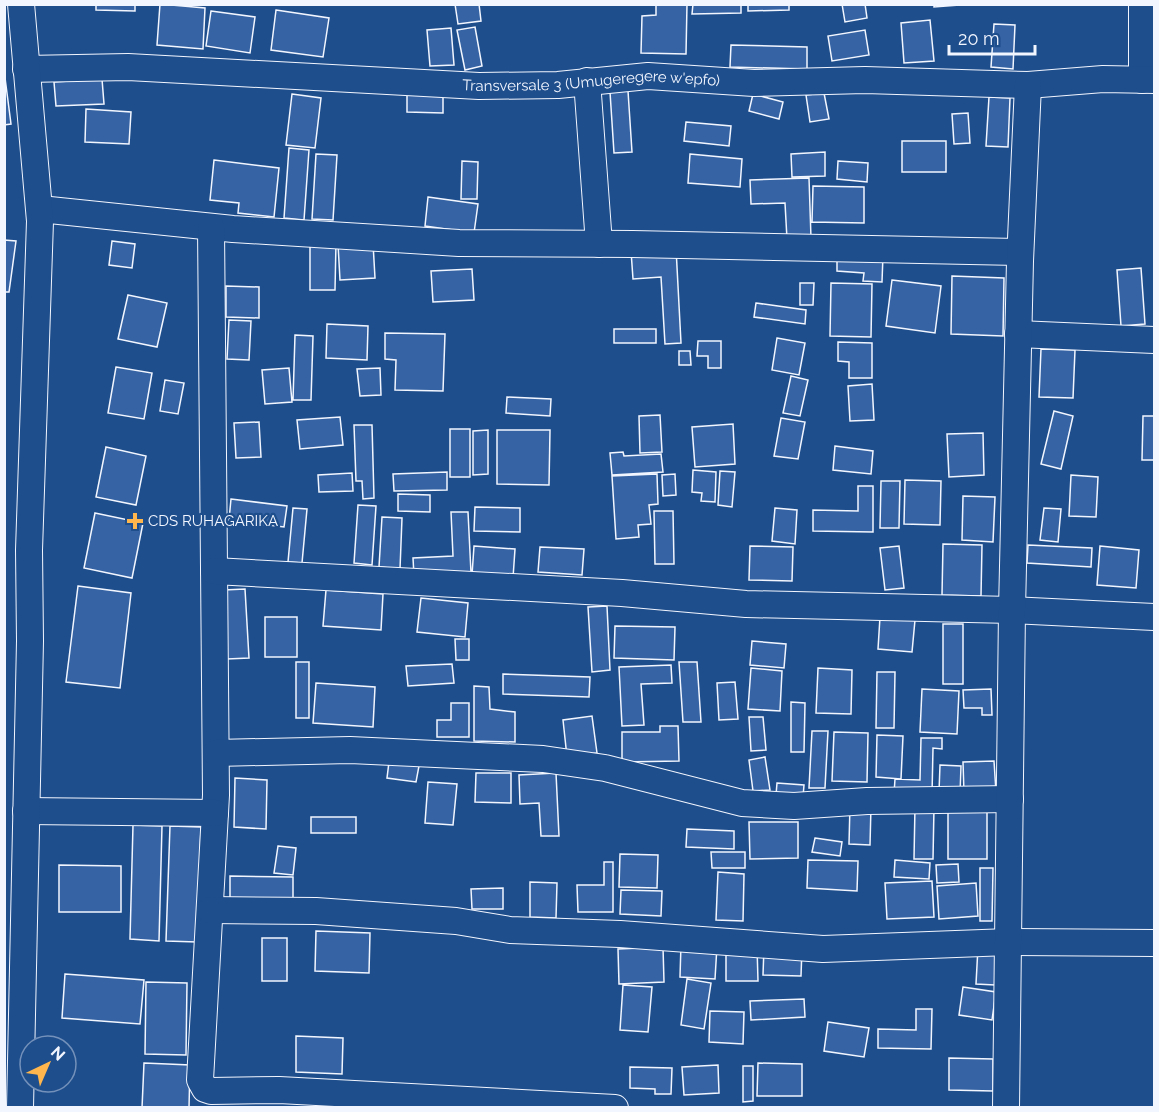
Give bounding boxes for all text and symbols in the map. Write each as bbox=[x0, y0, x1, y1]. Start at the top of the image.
scale bar bbox=[949, 18, 1034, 56]
text: 20 m bbox=[958, 28, 1000, 49]
street label: Transversale 3 (Umugeregere w'epfo) bbox=[462, 67, 721, 95]
marker: CDS RUHAGARIKA bbox=[126, 512, 144, 530]
place label: CDS RUHAGARIKA bbox=[148, 512, 278, 530]
north arrow bbox=[18, 1034, 78, 1094]
text: N bbox=[47, 1042, 69, 1065]

